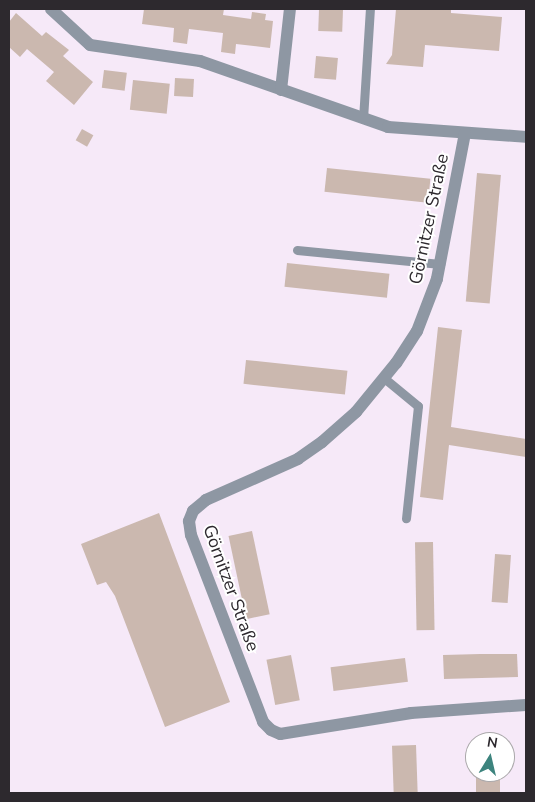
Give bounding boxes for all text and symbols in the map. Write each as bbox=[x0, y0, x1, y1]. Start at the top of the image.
street label: Görnitzer Straße bbox=[405, 152, 453, 286]
street label: Görnitzer Straße bbox=[198, 522, 264, 654]
north arrow bbox=[465, 732, 515, 782]
text: N bbox=[486, 732, 499, 753]

